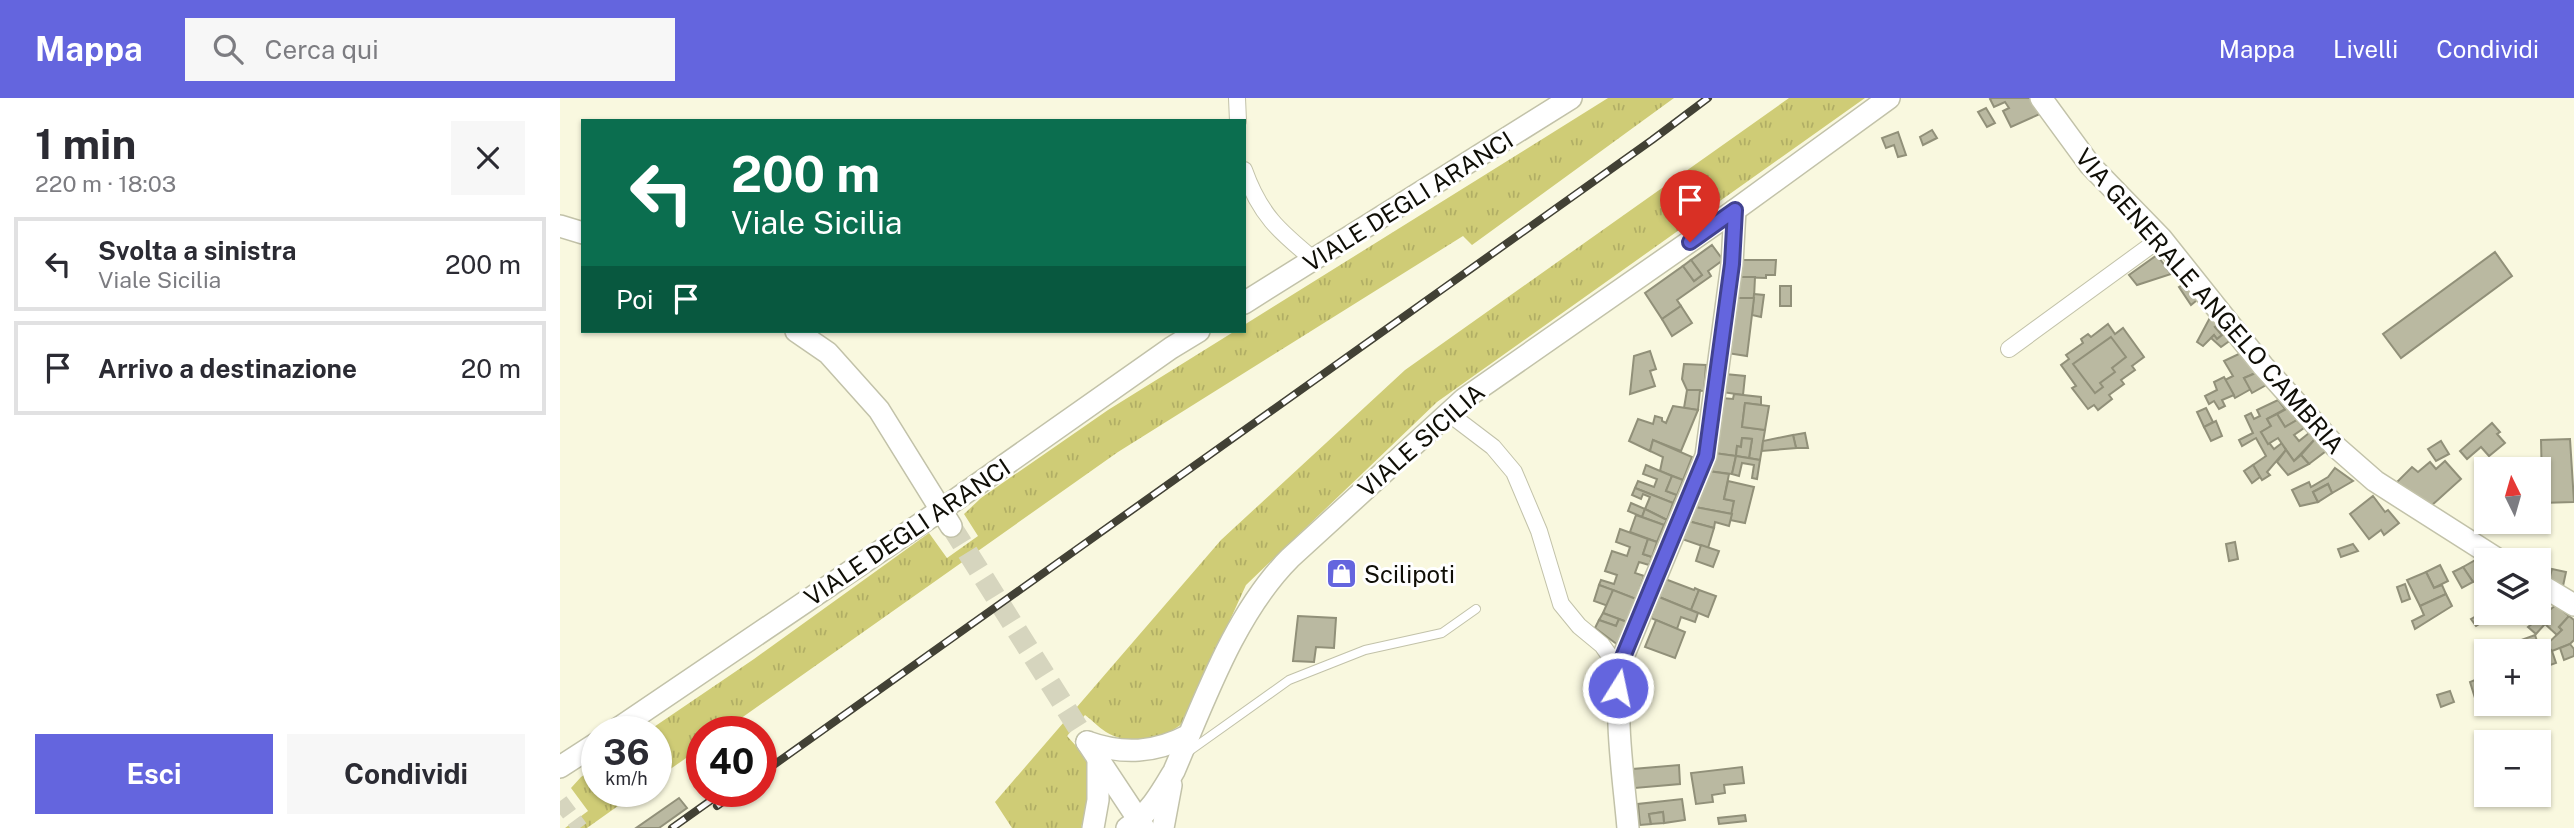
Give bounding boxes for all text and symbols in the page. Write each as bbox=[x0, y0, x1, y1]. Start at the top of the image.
search box bbox=[185, 18, 675, 81]
text: Mappa bbox=[35, 30, 143, 68]
icon: search bbox=[209, 30, 247, 68]
text: Cerca qui bbox=[265, 34, 379, 65]
text: Mappa bbox=[2219, 35, 2295, 63]
text: Livelli bbox=[2333, 35, 2398, 63]
text: Condividi bbox=[2436, 35, 2539, 63]
text: 1 min bbox=[35, 119, 136, 168]
button: close bbox=[451, 121, 525, 195]
street label: VIALE DEGLI ARANCI bbox=[1298, 125, 1518, 277]
street label: VIA GENERALE ANGELO CAMBRIA bbox=[2070, 143, 2350, 459]
text: 200 m bbox=[731, 145, 880, 203]
icon: left bbox=[616, 147, 707, 238]
text: 220 m · 18:03 bbox=[35, 170, 176, 197]
pin bbox=[1660, 170, 1720, 242]
icon: arrive bbox=[1671, 181, 1709, 219]
text: Viale Sicilia bbox=[731, 204, 903, 241]
text: Svolta a sinistra bbox=[98, 235, 296, 266]
icon: left bbox=[39, 245, 77, 283]
text: 200 m bbox=[445, 249, 521, 280]
text: Viale Sicilia bbox=[98, 266, 221, 293]
icon: arrive bbox=[667, 280, 705, 318]
text: Poi bbox=[616, 284, 653, 315]
icon: arrive bbox=[39, 349, 77, 387]
text: Arrivo a destinazione bbox=[98, 353, 357, 384]
text: 20 m bbox=[461, 353, 521, 384]
street label: VIALE SICILIA bbox=[1352, 377, 1490, 503]
street label: VIALE DEGLI ARANCI bbox=[799, 453, 1015, 611]
north arrow bbox=[2474, 457, 2552, 534]
map controls bbox=[2474, 457, 2551, 807]
button: layers bbox=[2474, 548, 2551, 625]
shop icon: Scilipoti bbox=[1324, 557, 1358, 591]
place label: Scilipoti bbox=[1364, 560, 1455, 588]
button: + bbox=[2474, 639, 2551, 716]
position arrow bbox=[1581, 651, 1655, 725]
speed limit sign: 40 bbox=[686, 716, 777, 807]
button: − bbox=[2474, 730, 2551, 807]
text: 36 bbox=[603, 732, 650, 773]
button: Esci bbox=[35, 734, 273, 814]
button: Condividi bbox=[287, 734, 525, 814]
text: km/h bbox=[605, 768, 648, 789]

